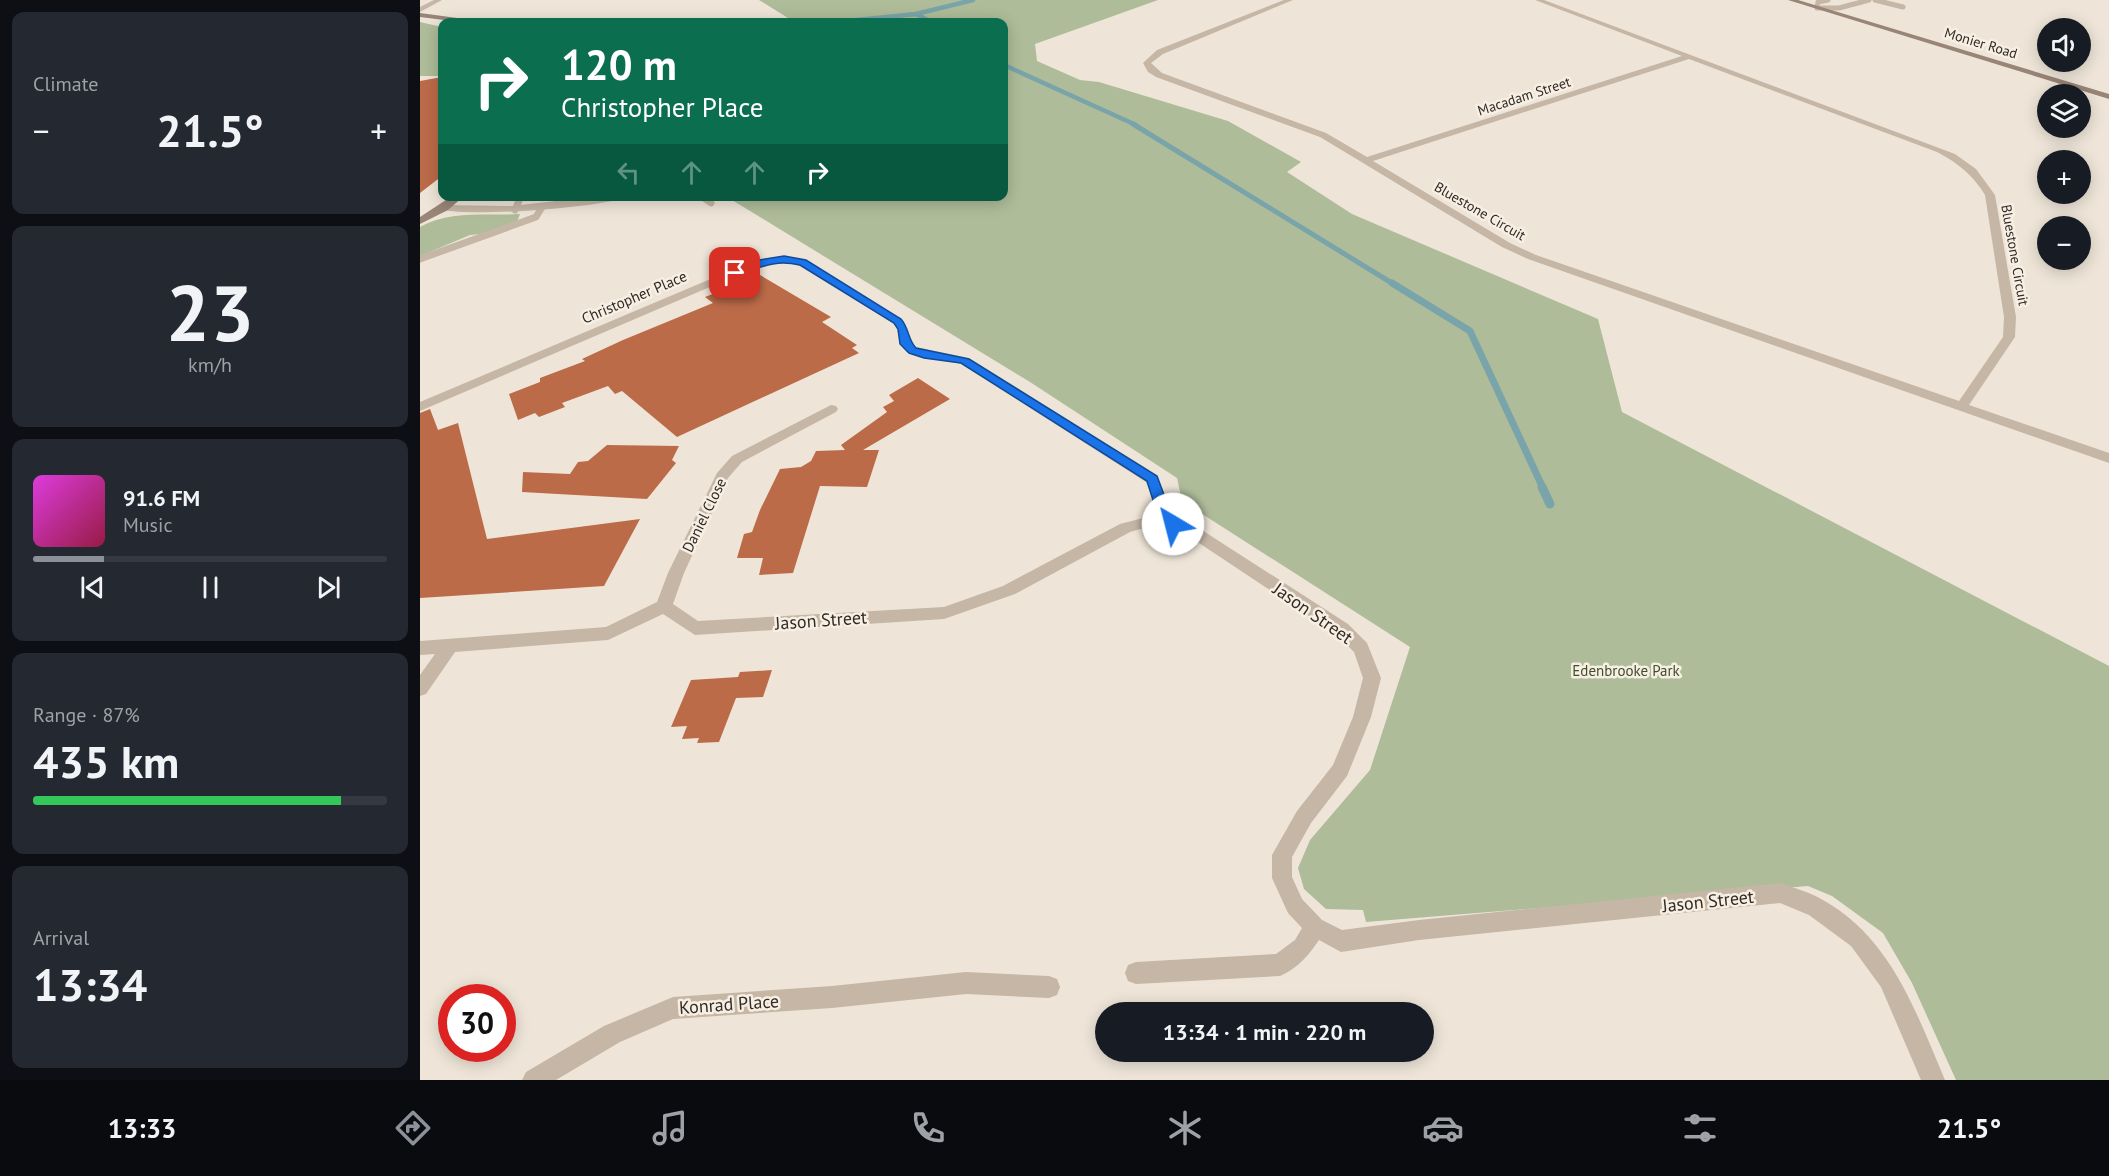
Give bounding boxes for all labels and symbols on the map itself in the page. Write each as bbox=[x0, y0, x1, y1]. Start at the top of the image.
street label: Monier Road bbox=[1942, 23, 2020, 63]
street label: Macadam Street bbox=[1475, 72, 1573, 119]
street label: Bluestone Circuit bbox=[1431, 178, 1529, 244]
street label: Bluestone Circuit bbox=[1997, 203, 2033, 307]
pin bbox=[709, 247, 760, 298]
street label: Christopher Place bbox=[579, 266, 689, 328]
street label: Daniel Close bbox=[678, 475, 730, 555]
position arrow bbox=[1141, 492, 1205, 556]
street label: Jason Street bbox=[1268, 577, 1357, 649]
street label: Jason Street bbox=[773, 605, 868, 635]
park label: Edenbrooke Park bbox=[1572, 661, 1681, 680]
street label: Jason Street bbox=[1660, 885, 1755, 917]
speed limit sign: 30 bbox=[438, 984, 516, 1062]
street label: Konrad Place bbox=[678, 989, 780, 1019]

